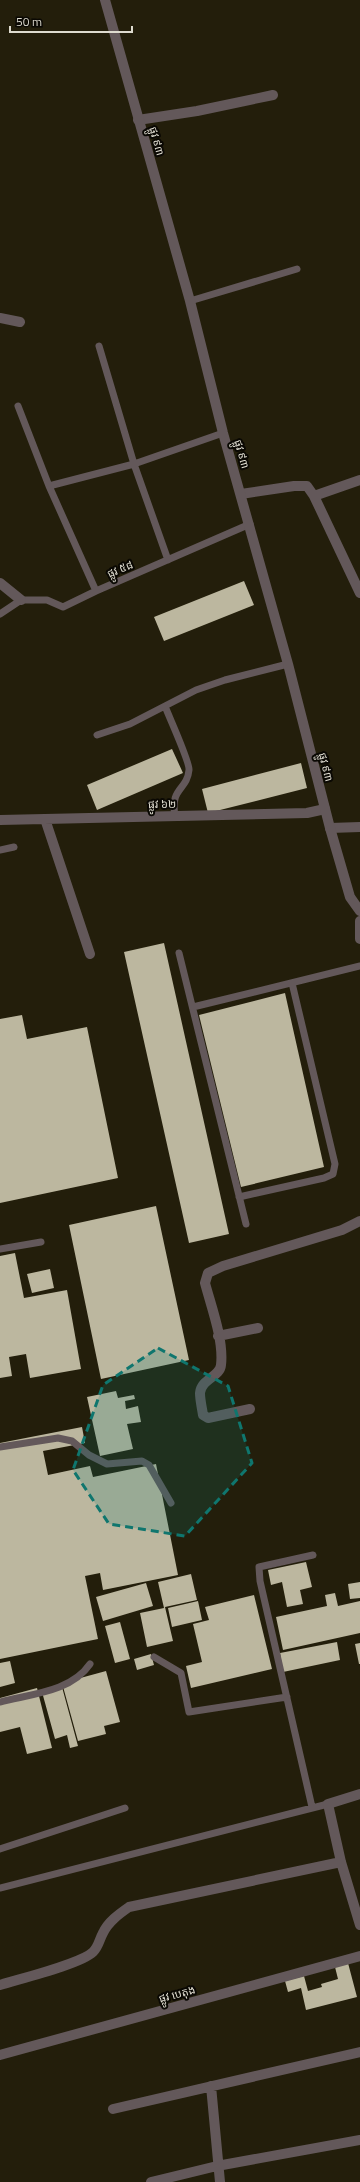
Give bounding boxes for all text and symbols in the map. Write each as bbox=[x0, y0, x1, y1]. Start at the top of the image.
scale bar bbox=[10, 8, 132, 34]
text: 50 m bbox=[16, 12, 42, 31]
street label: ផ្លូវ ៩៣ bbox=[143, 125, 169, 158]
street label: ផ្លូវ ៩៣ bbox=[228, 438, 254, 471]
street label: ផ្លូវ ៥៨ bbox=[104, 556, 136, 584]
street label: ផ្លូវ ៩៣ bbox=[312, 751, 337, 784]
street label: ផ្លូវ ៦២ bbox=[148, 796, 176, 815]
street label: ផ្លូវ បេតុង bbox=[157, 1981, 198, 2009]

